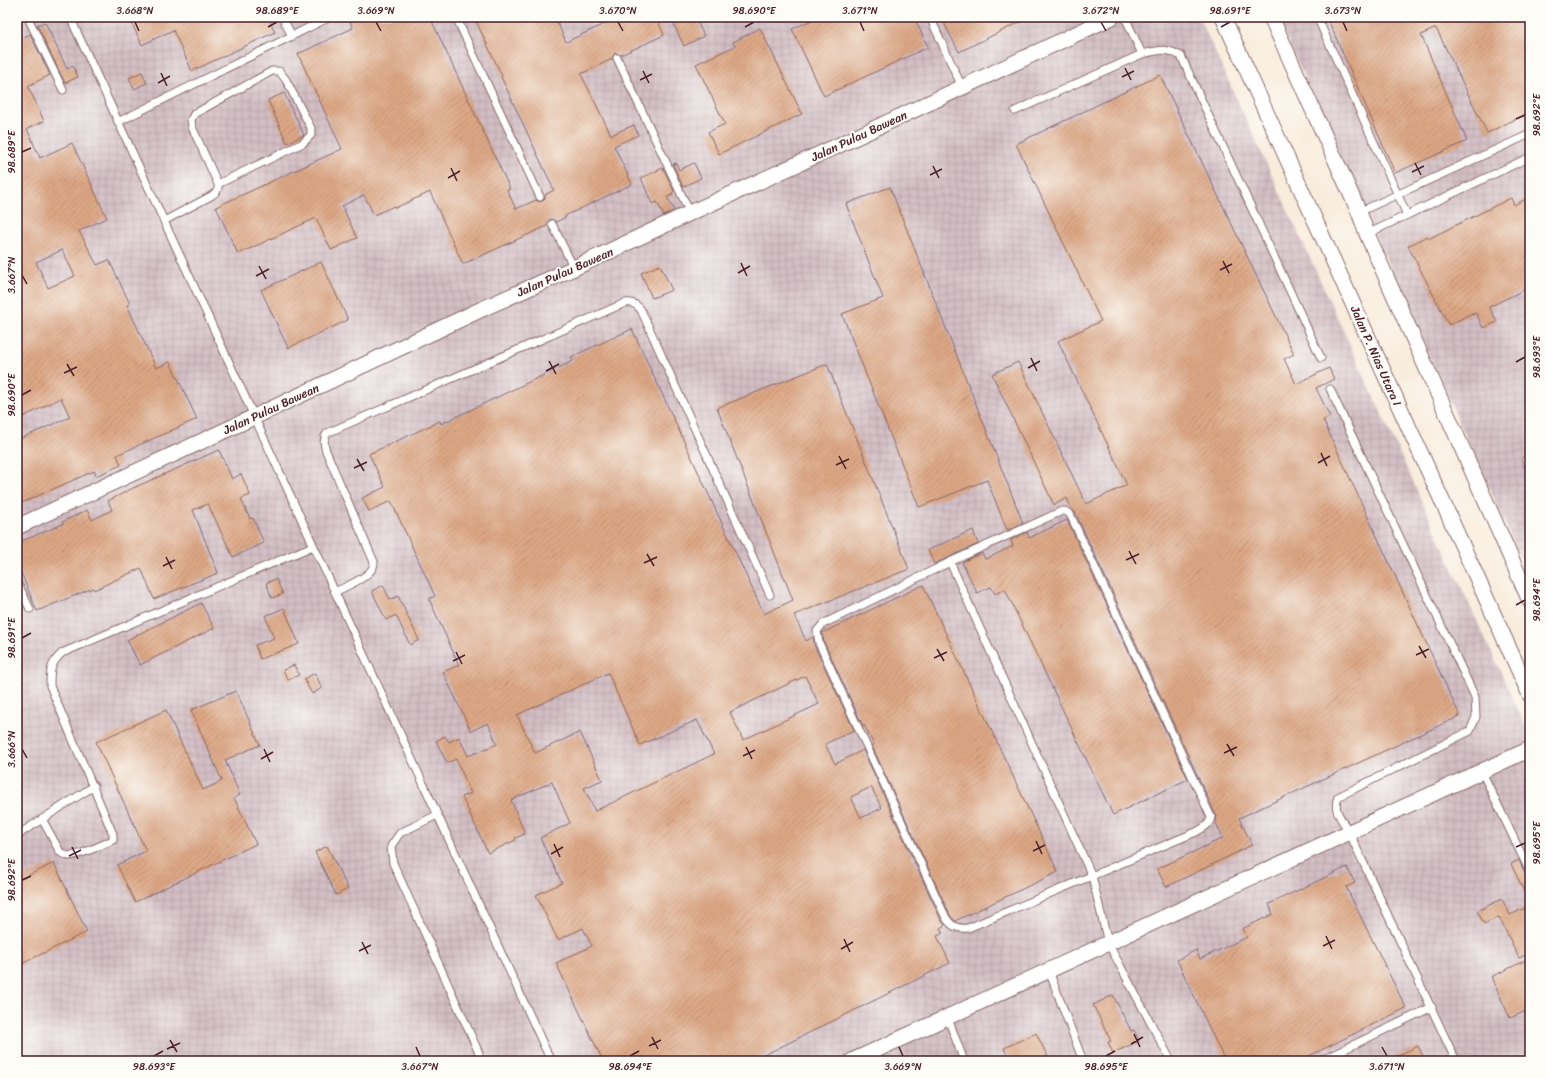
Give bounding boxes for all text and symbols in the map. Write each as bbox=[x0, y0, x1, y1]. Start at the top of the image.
text: 3.668°N bbox=[116, 2, 154, 20]
text: 98.689°E bbox=[256, 2, 300, 20]
text: 3.669°N bbox=[357, 2, 395, 20]
text: 3.670°N bbox=[599, 2, 637, 20]
text: 98.690°E bbox=[732, 2, 777, 20]
text: 3.671°N bbox=[842, 2, 878, 20]
text: 3.672°N bbox=[1083, 2, 1120, 20]
text: 98.691°E bbox=[1209, 2, 1252, 20]
text: 3.673°N bbox=[1325, 2, 1361, 20]
text: 98.692°E bbox=[1528, 92, 1546, 136]
street label: Jalan Pulau Bawean bbox=[806, 104, 911, 168]
text: 98.689°E bbox=[3, 129, 21, 173]
street label: Jalan Pulau Bawean bbox=[512, 241, 617, 304]
text: 3.667°N bbox=[3, 257, 21, 293]
street label: Jalan P. Nias Utara I bbox=[1344, 301, 1408, 410]
text: 98.693°E bbox=[1528, 334, 1546, 378]
text: 98.690°E bbox=[3, 372, 21, 417]
street label: Jalan Pulau Bawean bbox=[218, 377, 323, 441]
text: 98.694°E bbox=[1528, 577, 1546, 622]
text: 98.691°E bbox=[3, 616, 21, 659]
text: 3.666°N bbox=[3, 731, 21, 767]
text: 98.695°E bbox=[1528, 820, 1546, 864]
text: 98.692°E bbox=[3, 857, 21, 901]
text: 98.693°E bbox=[133, 1058, 177, 1076]
text: 3.667°N bbox=[402, 1058, 438, 1076]
text: 98.694°E bbox=[608, 1058, 653, 1076]
text: 3.669°N bbox=[884, 1058, 922, 1076]
text: 98.695°E bbox=[1085, 1058, 1129, 1076]
text: 3.671°N bbox=[1369, 1058, 1405, 1076]

